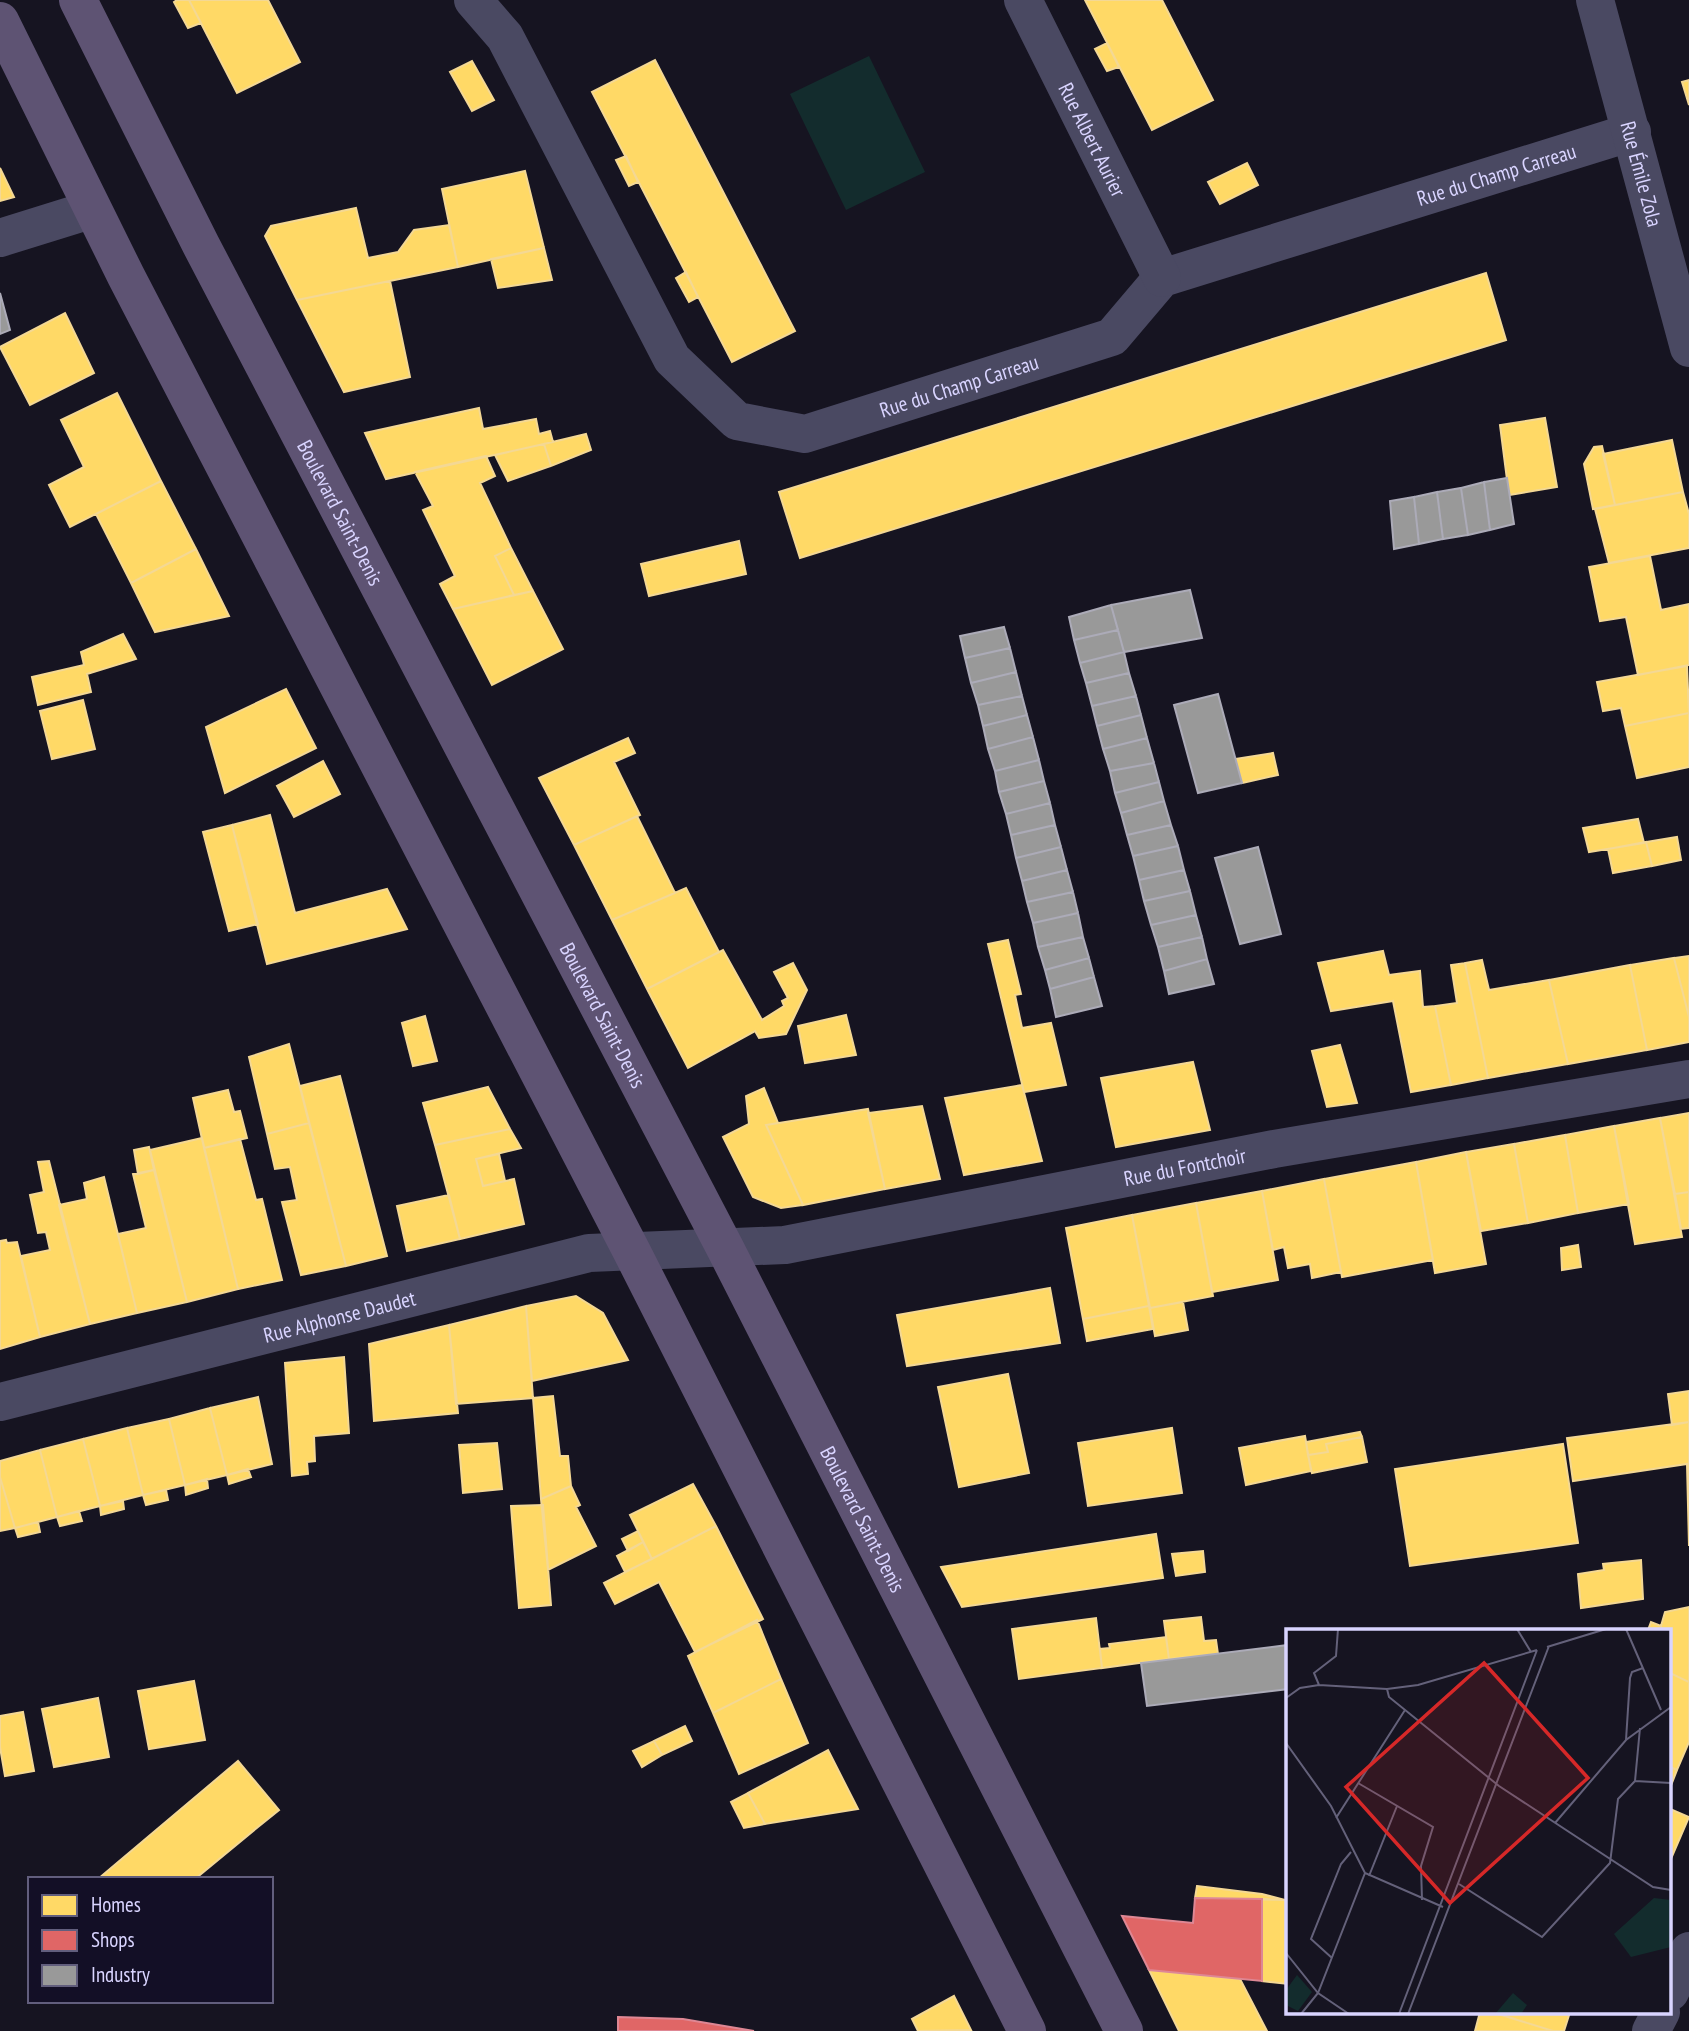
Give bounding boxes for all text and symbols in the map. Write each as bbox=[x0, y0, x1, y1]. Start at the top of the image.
street label: Rue Albert Aurier bbox=[1053, 78, 1133, 201]
street label: Rue Émile Zola bbox=[1615, 118, 1669, 229]
street label: Rue du Champ Carreau bbox=[1413, 137, 1579, 212]
street label: Rue du Champ Carreau bbox=[876, 348, 1042, 423]
street label: Boulevard Saint-Denis bbox=[292, 435, 390, 590]
street label: Boulevard Saint-Denis bbox=[554, 938, 652, 1092]
street label: Rue du Fontchoir bbox=[1121, 1141, 1248, 1192]
street label: Rue Alphonse Daudet bbox=[261, 1284, 418, 1348]
street label: Boulevard Saint-Denis bbox=[815, 1441, 912, 1597]
inset map bbox=[1286, 1629, 1672, 2014]
legend bbox=[28, 1877, 273, 2003]
text: Homes bbox=[91, 1891, 141, 1918]
text: Shops bbox=[91, 1926, 135, 1953]
text: Industry bbox=[91, 1961, 150, 1988]

